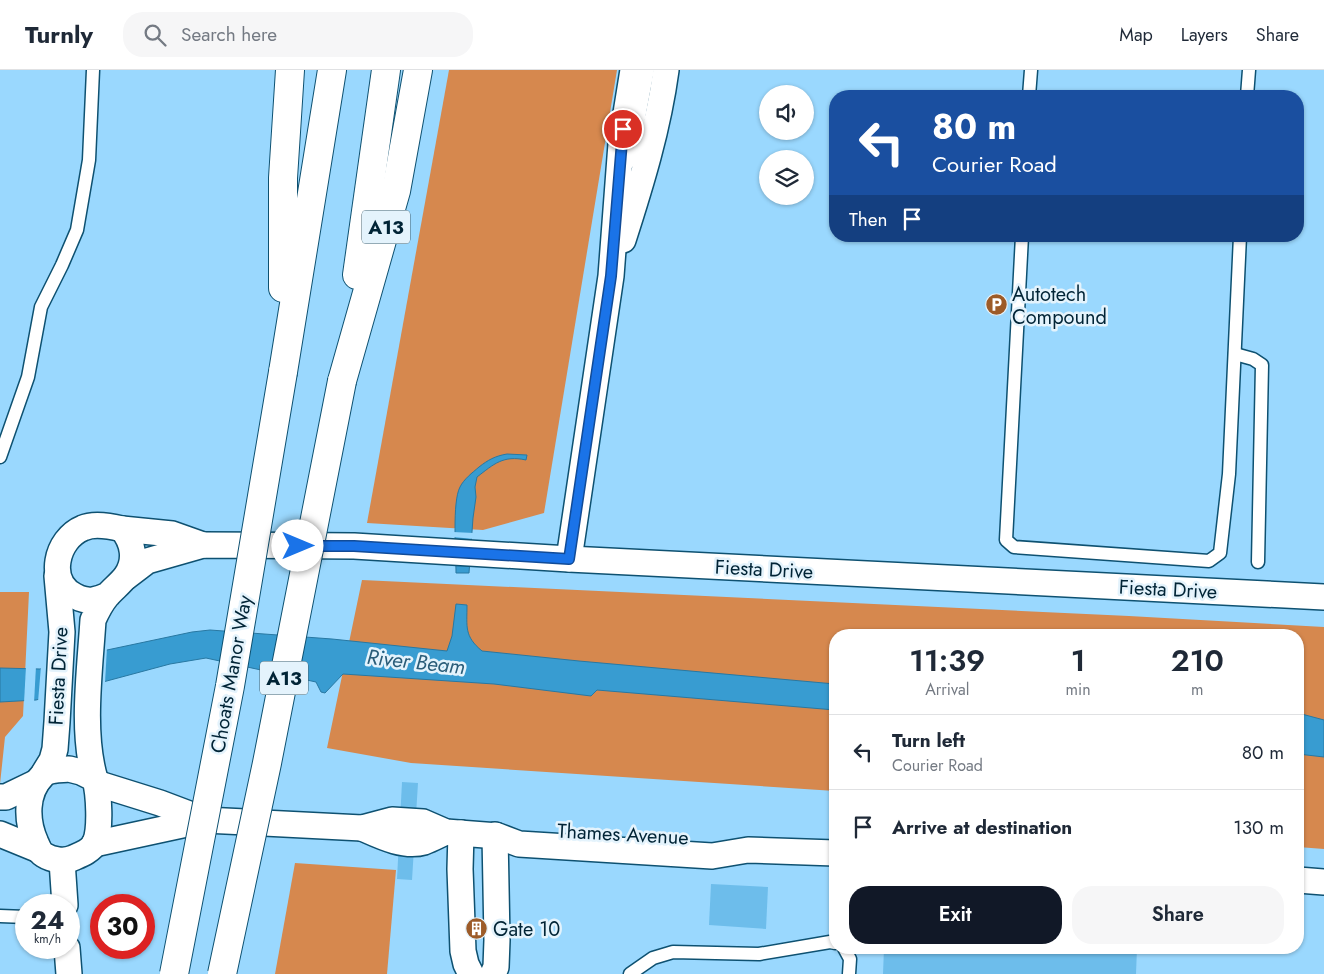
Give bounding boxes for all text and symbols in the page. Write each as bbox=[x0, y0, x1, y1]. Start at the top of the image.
search box bbox=[123, 12, 473, 57]
text: Turnly bbox=[25, 17, 93, 52]
icon: search bbox=[141, 21, 169, 49]
text: Search here bbox=[181, 21, 277, 48]
text: Map bbox=[1119, 22, 1153, 48]
text: Layers bbox=[1181, 22, 1228, 48]
text: Share bbox=[1256, 22, 1299, 48]
map controls bbox=[759, 85, 814, 205]
button: sound bbox=[759, 85, 814, 140]
text: 80 m bbox=[932, 102, 1016, 152]
pin bbox=[602, 108, 644, 150]
icon: left bbox=[849, 110, 914, 175]
icon: arrive bbox=[609, 115, 637, 143]
text: Courier Road bbox=[932, 148, 1057, 180]
button: layers bbox=[759, 150, 814, 205]
icon: arrive bbox=[898, 205, 926, 233]
text: Then bbox=[849, 206, 888, 233]
road number: A13 bbox=[362, 210, 410, 243]
place label: Autotech Compound bbox=[1012, 280, 1107, 332]
parking icon: Autotech Compound bbox=[984, 293, 1008, 317]
position arrow bbox=[271, 519, 323, 571]
street label: Fiesta Drive bbox=[714, 552, 814, 587]
street label: Fiesta Drive bbox=[1118, 572, 1218, 607]
street label: Choats Manor Way bbox=[203, 593, 260, 755]
street label: Fiesta Drive bbox=[41, 626, 76, 726]
text: 11:39 bbox=[909, 639, 985, 682]
text: 1 bbox=[1071, 639, 1085, 682]
text: 210 bbox=[1171, 639, 1224, 682]
water label: River Beam bbox=[365, 642, 467, 682]
road number: A13 bbox=[260, 662, 308, 694]
text: Arrival bbox=[925, 678, 969, 701]
text: min bbox=[1066, 678, 1091, 701]
text: m bbox=[1191, 678, 1204, 701]
text: Turn left bbox=[892, 727, 965, 754]
icon: left bbox=[849, 738, 877, 766]
text: 80 m bbox=[1242, 739, 1284, 766]
text: Courier Road bbox=[892, 754, 983, 777]
icon: arrive bbox=[849, 813, 877, 841]
text: Arrive at destination bbox=[892, 814, 1072, 841]
text: 130 m bbox=[1233, 814, 1284, 841]
street label: Thames Avenue bbox=[556, 817, 689, 852]
button: Exit bbox=[849, 886, 1062, 944]
button: Share bbox=[1072, 886, 1284, 944]
speed limit sign: 30 bbox=[90, 894, 155, 959]
text: 24 bbox=[31, 902, 64, 938]
place label: Gate 10 bbox=[493, 915, 560, 944]
building icon: Gate 10 bbox=[465, 917, 489, 941]
text: km/h bbox=[34, 930, 61, 948]

